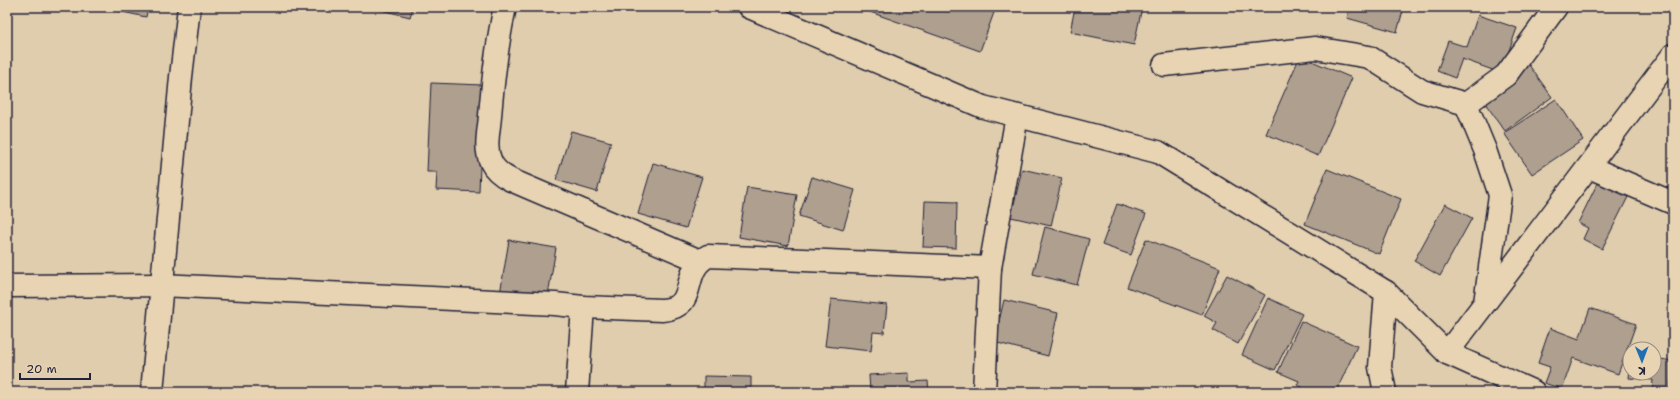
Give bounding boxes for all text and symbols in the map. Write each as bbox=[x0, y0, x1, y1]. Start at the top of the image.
north arrow bbox=[1622, 341, 1662, 381]
scale bar bbox=[20, 355, 90, 381]
text: 20 m bbox=[26, 361, 57, 377]
text: K bbox=[1638, 363, 1646, 378]

